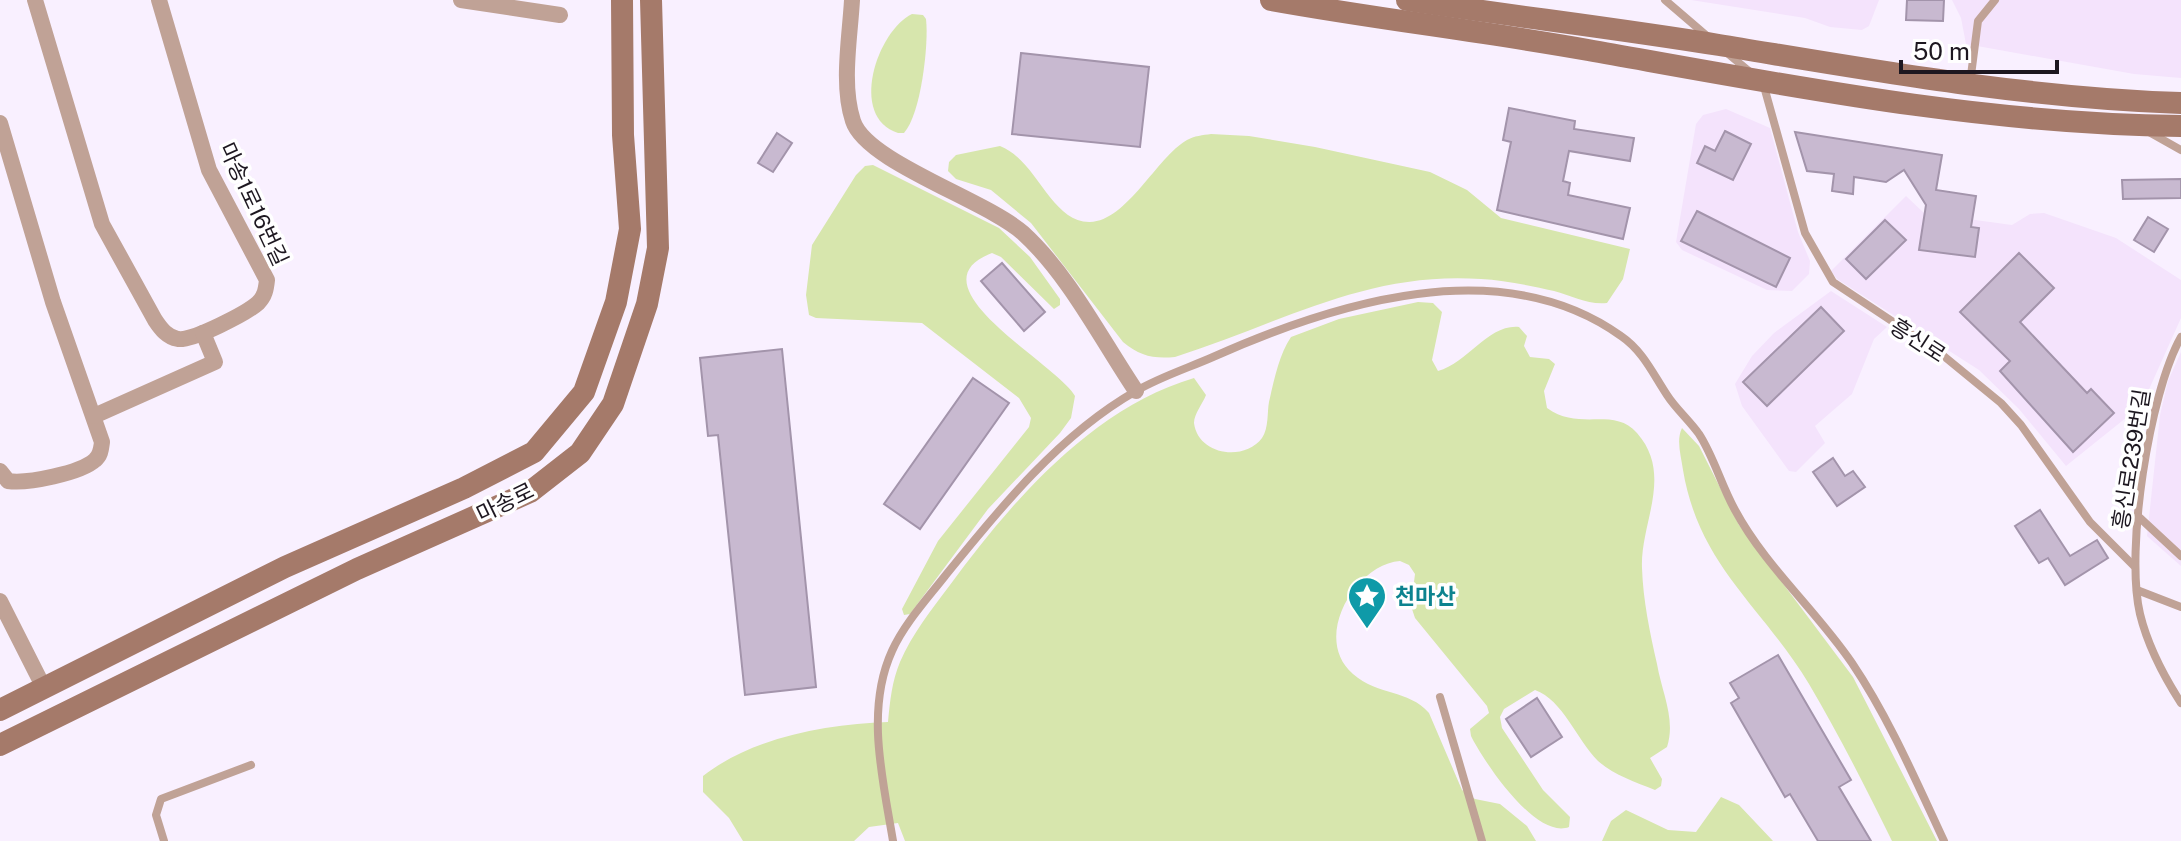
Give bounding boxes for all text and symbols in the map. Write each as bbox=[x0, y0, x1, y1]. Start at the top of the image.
scale bar bbox=[1901, 24, 2057, 74]
text: 50 m bbox=[1913, 37, 1970, 65]
street label: 마송1로16번길 bbox=[214, 138, 294, 270]
street label: 흥신로 bbox=[1885, 313, 1951, 367]
street label: 흥신로239번길 bbox=[2107, 387, 2155, 531]
street label: 마송로 bbox=[472, 477, 538, 527]
place icon: 천마산 bbox=[1346, 575, 1388, 630]
place label: 천마산 bbox=[1395, 583, 1456, 609]

